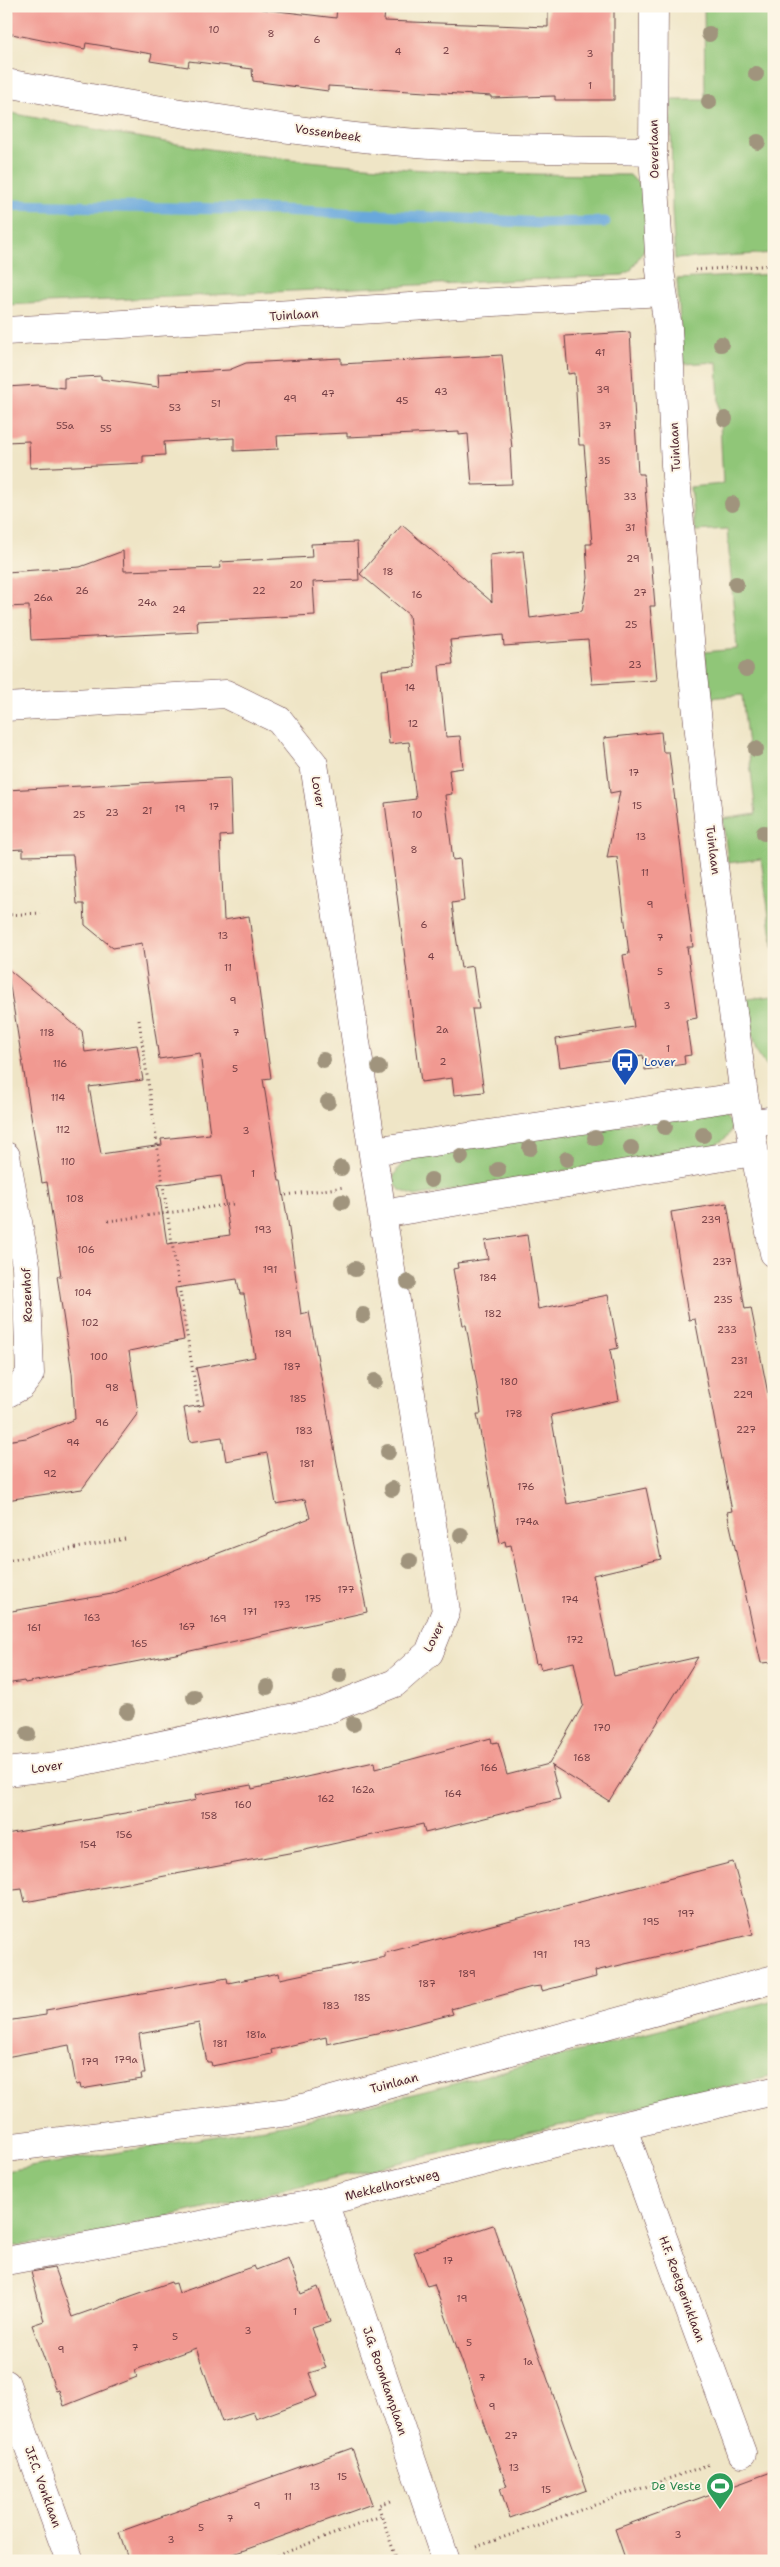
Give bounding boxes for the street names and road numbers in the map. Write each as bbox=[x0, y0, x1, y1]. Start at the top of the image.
street label: Oeverlaan bbox=[645, 119, 663, 179]
street label: Vossenbeek bbox=[294, 120, 362, 146]
street label: Tuinlaan bbox=[269, 305, 319, 325]
street label: Tuinlaan bbox=[666, 422, 684, 472]
street label: Lover bbox=[308, 775, 328, 809]
street label: Tuinlaan bbox=[702, 825, 724, 875]
street label: Rozenhof bbox=[18, 1267, 36, 1323]
street label: Lover bbox=[420, 1619, 448, 1655]
street label: Lover bbox=[30, 1757, 64, 1777]
street label: Tuinlaan bbox=[368, 2069, 420, 2097]
street label: Mekkelhorstweg bbox=[343, 2166, 441, 2204]
street label: H.F. Roetgerinklaan bbox=[655, 2234, 709, 2344]
street label: J.G. Boomkamplaan bbox=[359, 2325, 411, 2437]
street label: J.F.C. Vonklaan bbox=[21, 2444, 65, 2530]

